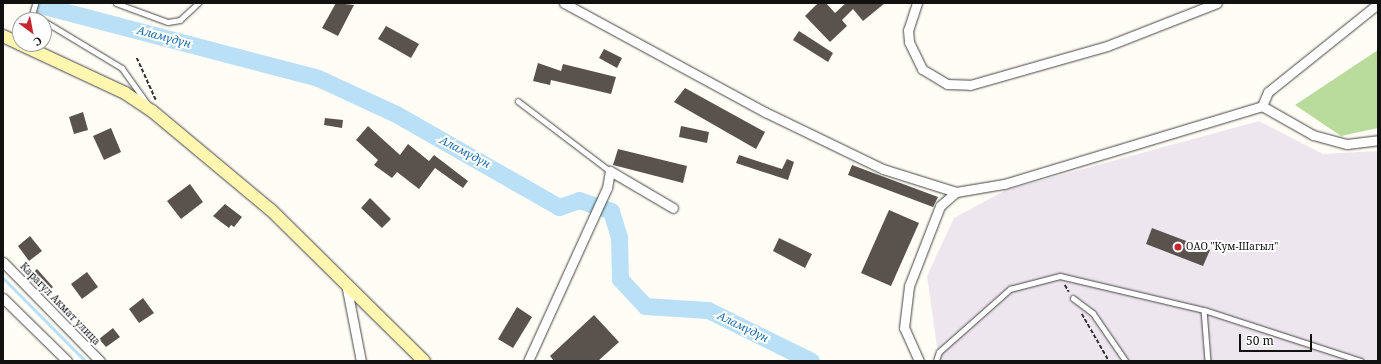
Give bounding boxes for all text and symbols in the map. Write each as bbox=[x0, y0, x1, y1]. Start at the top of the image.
north arrow bbox=[12, 12, 52, 52]
water label: Аламүдүн bbox=[136, 24, 192, 50]
text: С bbox=[31, 33, 45, 50]
water label: Аламүдүн bbox=[438, 133, 492, 171]
place label: ОАО "Кум-Шагыл" bbox=[1186, 241, 1278, 253]
marker: ОАО "Кум-Шагыл" bbox=[1173, 242, 1183, 252]
street label: Карагул Акмат улица bbox=[18, 260, 102, 348]
water label: Аламүдүн bbox=[716, 309, 770, 345]
scale bar bbox=[1241, 326, 1314, 352]
text: 50 m bbox=[1246, 332, 1274, 349]

